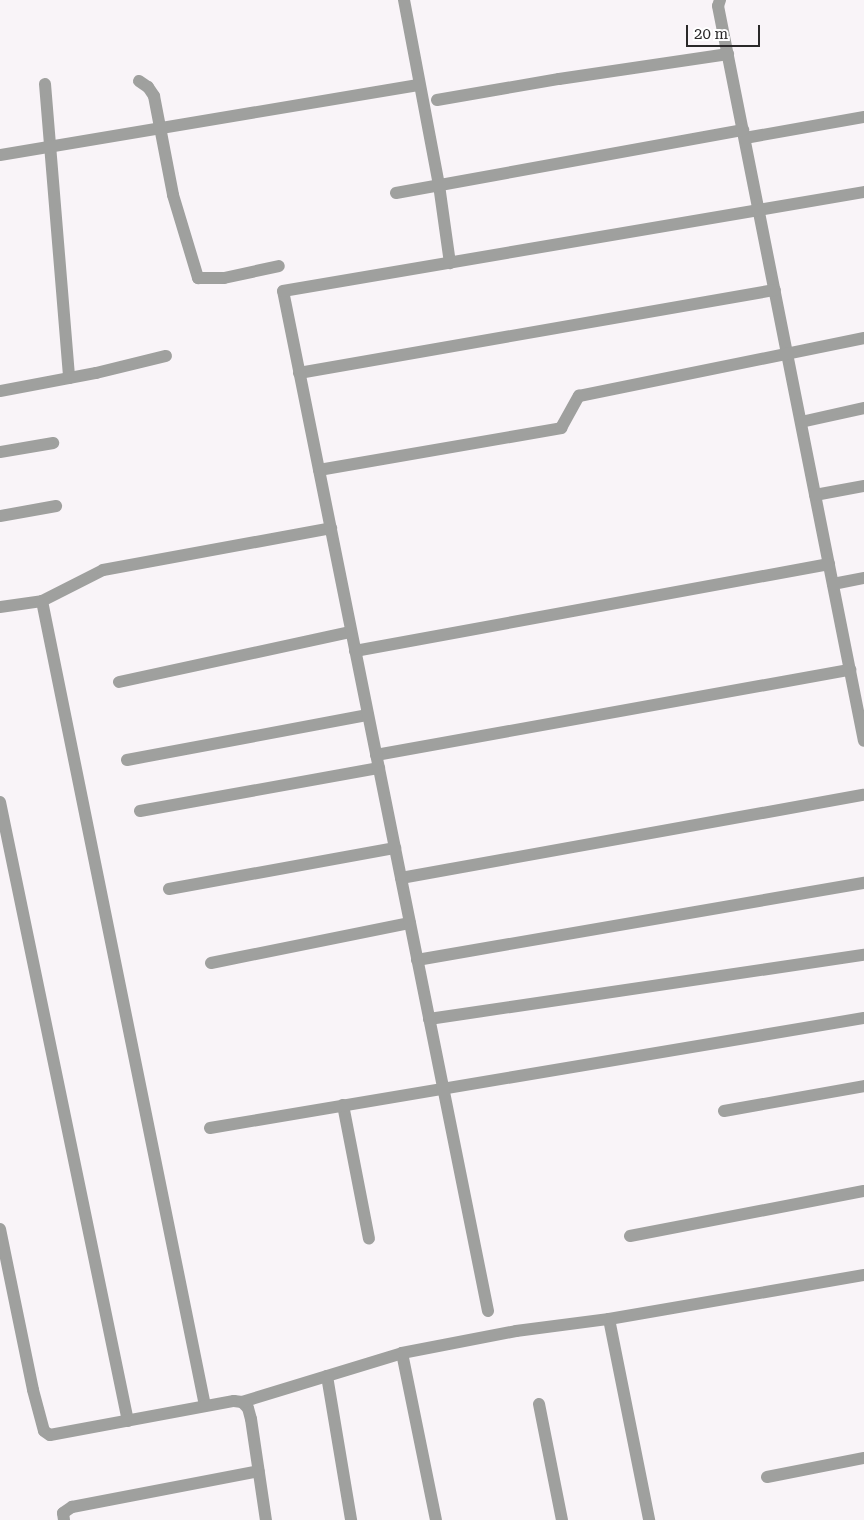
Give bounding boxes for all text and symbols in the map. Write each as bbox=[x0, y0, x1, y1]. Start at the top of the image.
scale bar bbox=[689, 15, 763, 47]
text: 20 m bbox=[694, 25, 728, 43]

